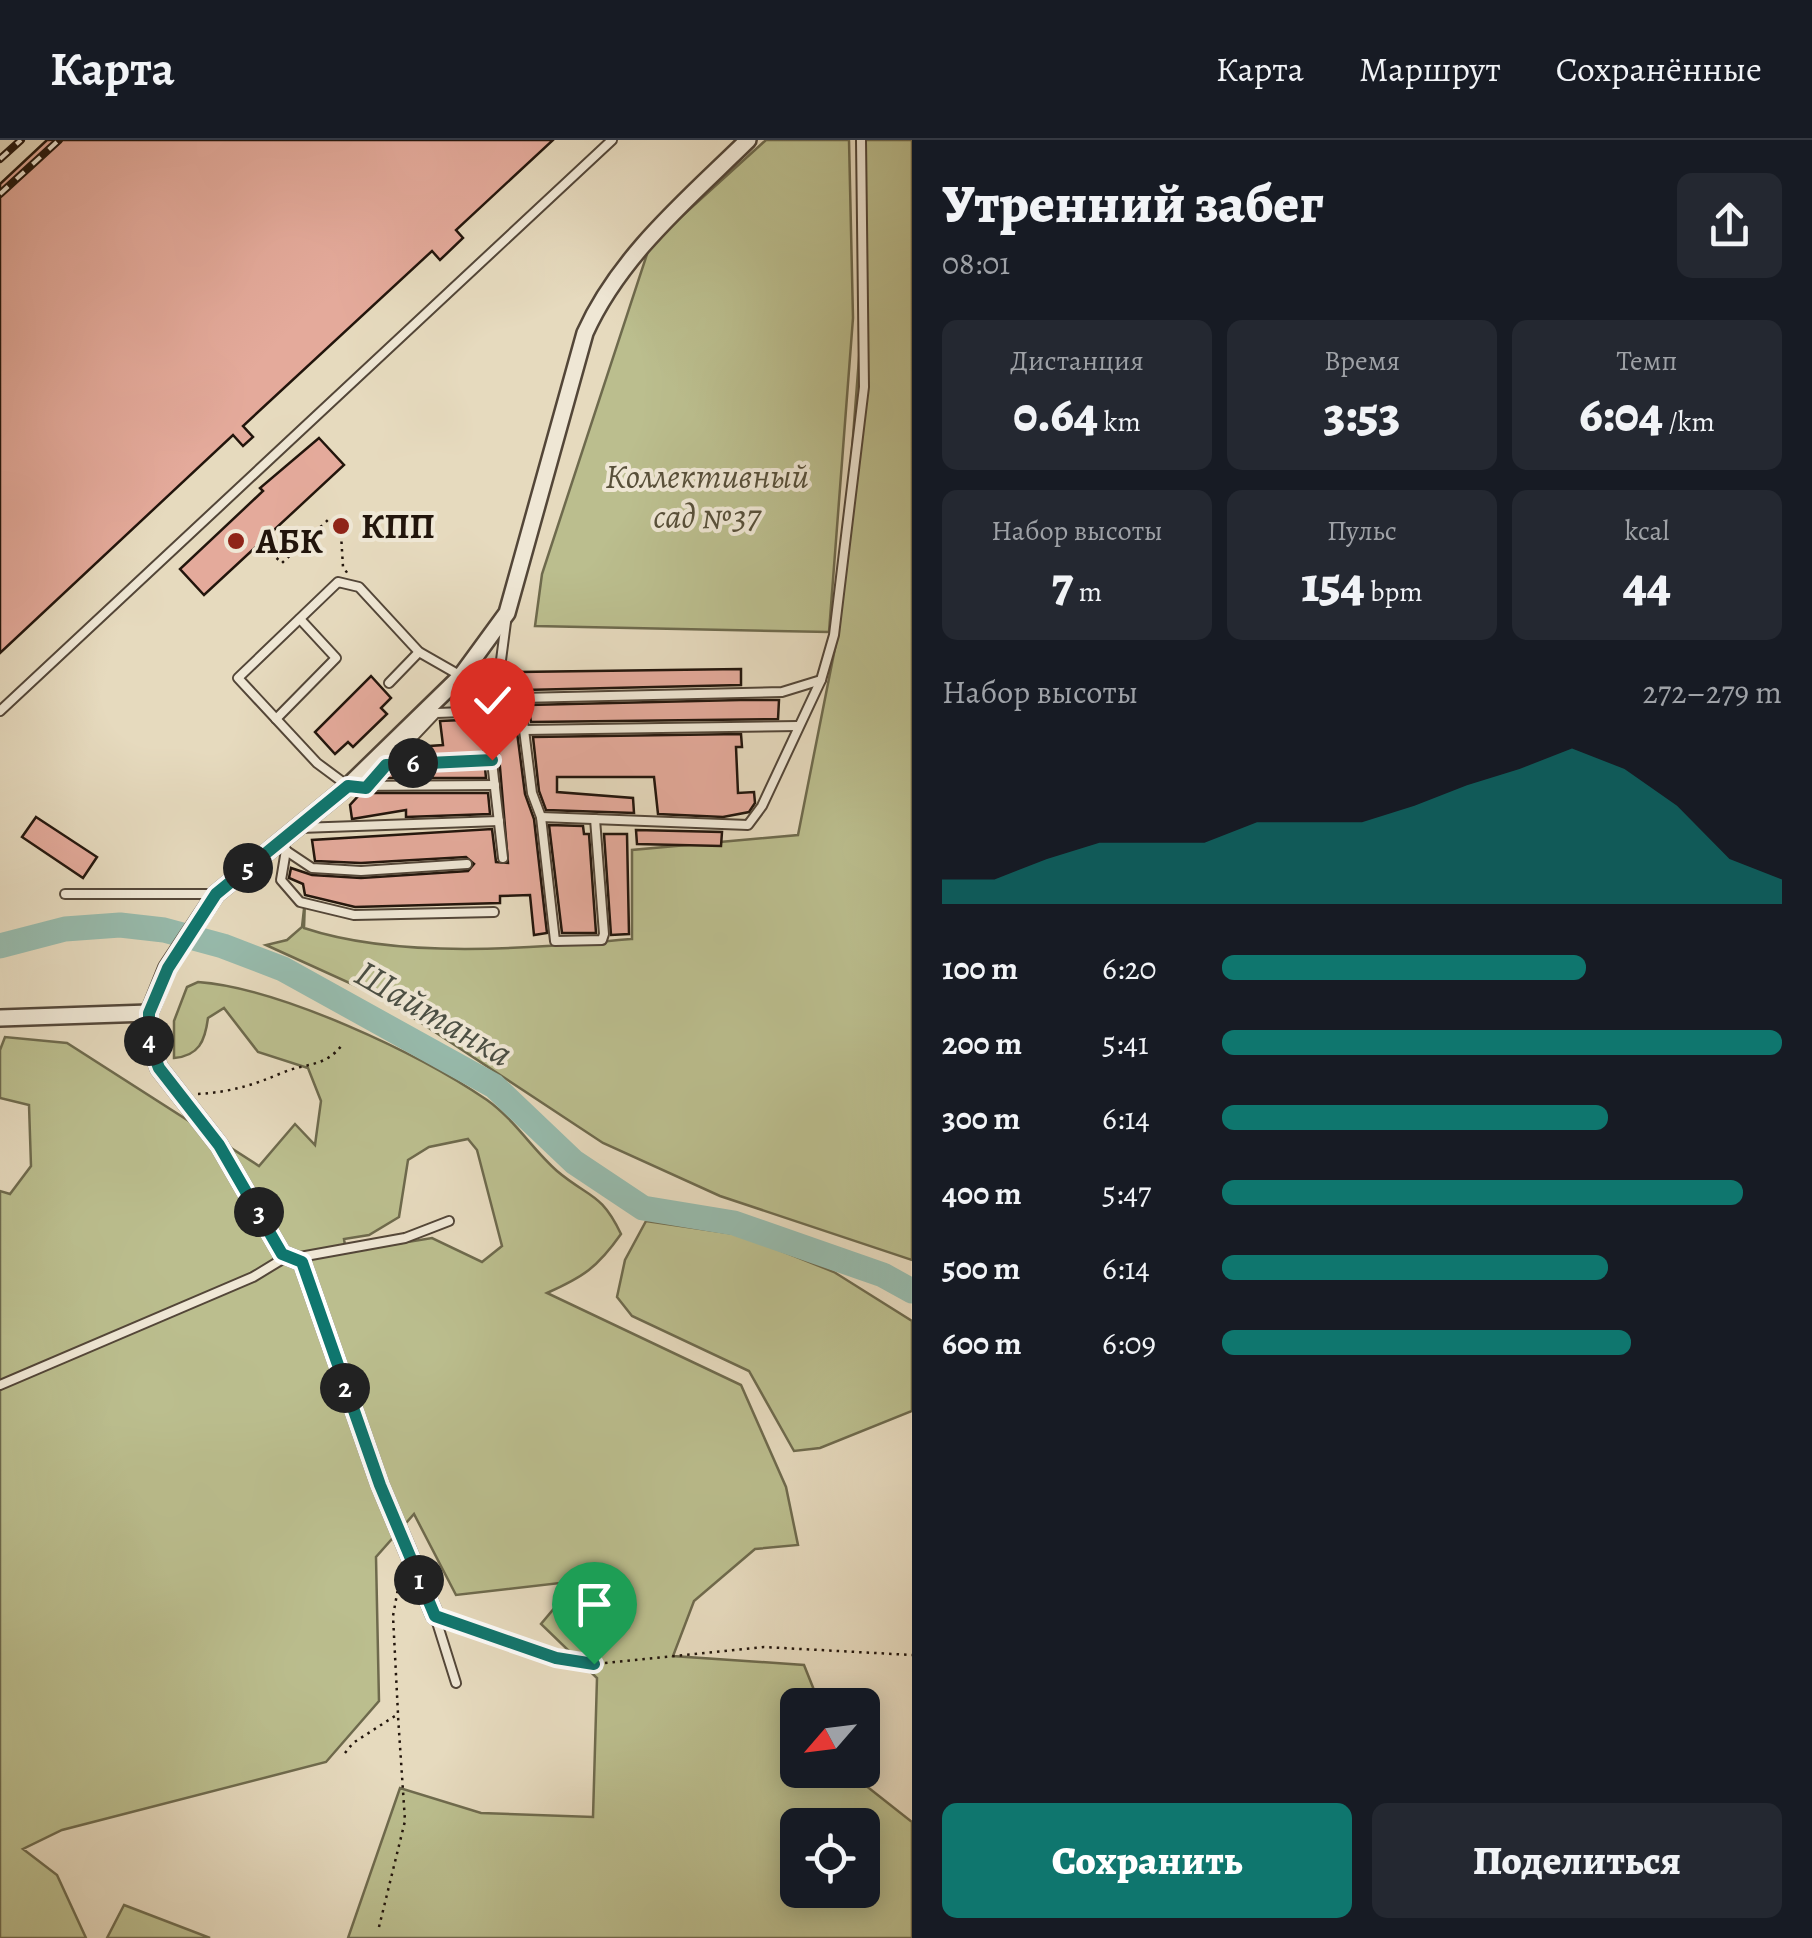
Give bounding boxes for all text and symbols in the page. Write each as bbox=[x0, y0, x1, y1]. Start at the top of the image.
text: Карта bbox=[50, 36, 175, 102]
text: Карта bbox=[1216, 45, 1304, 93]
text: Маршрут bbox=[1359, 45, 1501, 93]
text: Сохранённые bbox=[1556, 45, 1762, 93]
text: Утренний забег bbox=[942, 166, 1324, 241]
button: share bbox=[1677, 173, 1782, 278]
text: 08:01 bbox=[942, 241, 1010, 285]
text: Дистанция bbox=[1010, 342, 1144, 380]
text: Время bbox=[1324, 342, 1400, 380]
text: Темп bbox=[1616, 342, 1678, 380]
text: 0.64 bbox=[1013, 380, 1098, 448]
text: 3:53 bbox=[1324, 380, 1400, 448]
text: 6:04 bbox=[1579, 380, 1663, 448]
text: km bbox=[1098, 403, 1141, 441]
text: /km bbox=[1663, 403, 1715, 441]
park label: Коллективный сад №37 bbox=[605, 452, 809, 540]
place label: КПП bbox=[361, 502, 435, 550]
text: Набор высоты bbox=[991, 512, 1163, 550]
text: Пульс bbox=[1327, 512, 1397, 550]
text: kcal bbox=[1625, 512, 1669, 550]
marker: КПП bbox=[330, 515, 352, 537]
place label: АБК bbox=[255, 517, 324, 565]
marker: АБК bbox=[225, 530, 247, 552]
text: 7 bbox=[1052, 550, 1073, 618]
text: 154 bbox=[1301, 550, 1365, 618]
text: 44 bbox=[1623, 550, 1671, 618]
text: m bbox=[1073, 573, 1102, 611]
text: bpm bbox=[1365, 573, 1423, 611]
pin bbox=[450, 658, 535, 761]
text: Набор высоты bbox=[942, 670, 1138, 714]
text: 272–279 m bbox=[1643, 670, 1782, 714]
icon: check bbox=[465, 673, 520, 728]
pin: 6 bbox=[388, 738, 438, 788]
text: 6 bbox=[406, 744, 420, 782]
pin: 5 bbox=[223, 843, 273, 893]
text: 5 bbox=[242, 849, 254, 887]
text: 100 m bbox=[942, 946, 1018, 990]
text: 6:20 bbox=[1102, 946, 1157, 990]
water label: Шайтанка bbox=[345, 947, 523, 1079]
pin: 4 bbox=[124, 1016, 174, 1066]
text: 200 m bbox=[942, 1021, 1022, 1065]
text: 5:41 bbox=[1102, 1021, 1149, 1065]
text: 4 bbox=[142, 1022, 156, 1060]
text: 300 m bbox=[942, 1096, 1020, 1140]
text: 6:14 bbox=[1102, 1096, 1150, 1140]
text: 400 m bbox=[942, 1171, 1022, 1215]
text: 5:47 bbox=[1102, 1171, 1151, 1215]
pin: 3 bbox=[234, 1187, 284, 1237]
text: 3 bbox=[253, 1193, 265, 1231]
text: 500 m bbox=[942, 1246, 1020, 1290]
text: 6:14 bbox=[1102, 1246, 1150, 1290]
text: 600 m bbox=[942, 1321, 1022, 1365]
text: 6:09 bbox=[1102, 1321, 1156, 1365]
pin: 2 bbox=[320, 1363, 370, 1413]
text: 2 bbox=[338, 1369, 352, 1407]
pin: 1 bbox=[394, 1555, 444, 1605]
text: 1 bbox=[414, 1561, 424, 1599]
pin bbox=[552, 1562, 637, 1665]
icon: arrive bbox=[567, 1577, 622, 1632]
north arrow bbox=[780, 1688, 880, 1788]
map controls bbox=[780, 1688, 880, 1908]
button: Сохранить bbox=[942, 1803, 1352, 1918]
button: Поделиться bbox=[1372, 1803, 1782, 1918]
button: locate bbox=[780, 1808, 880, 1908]

